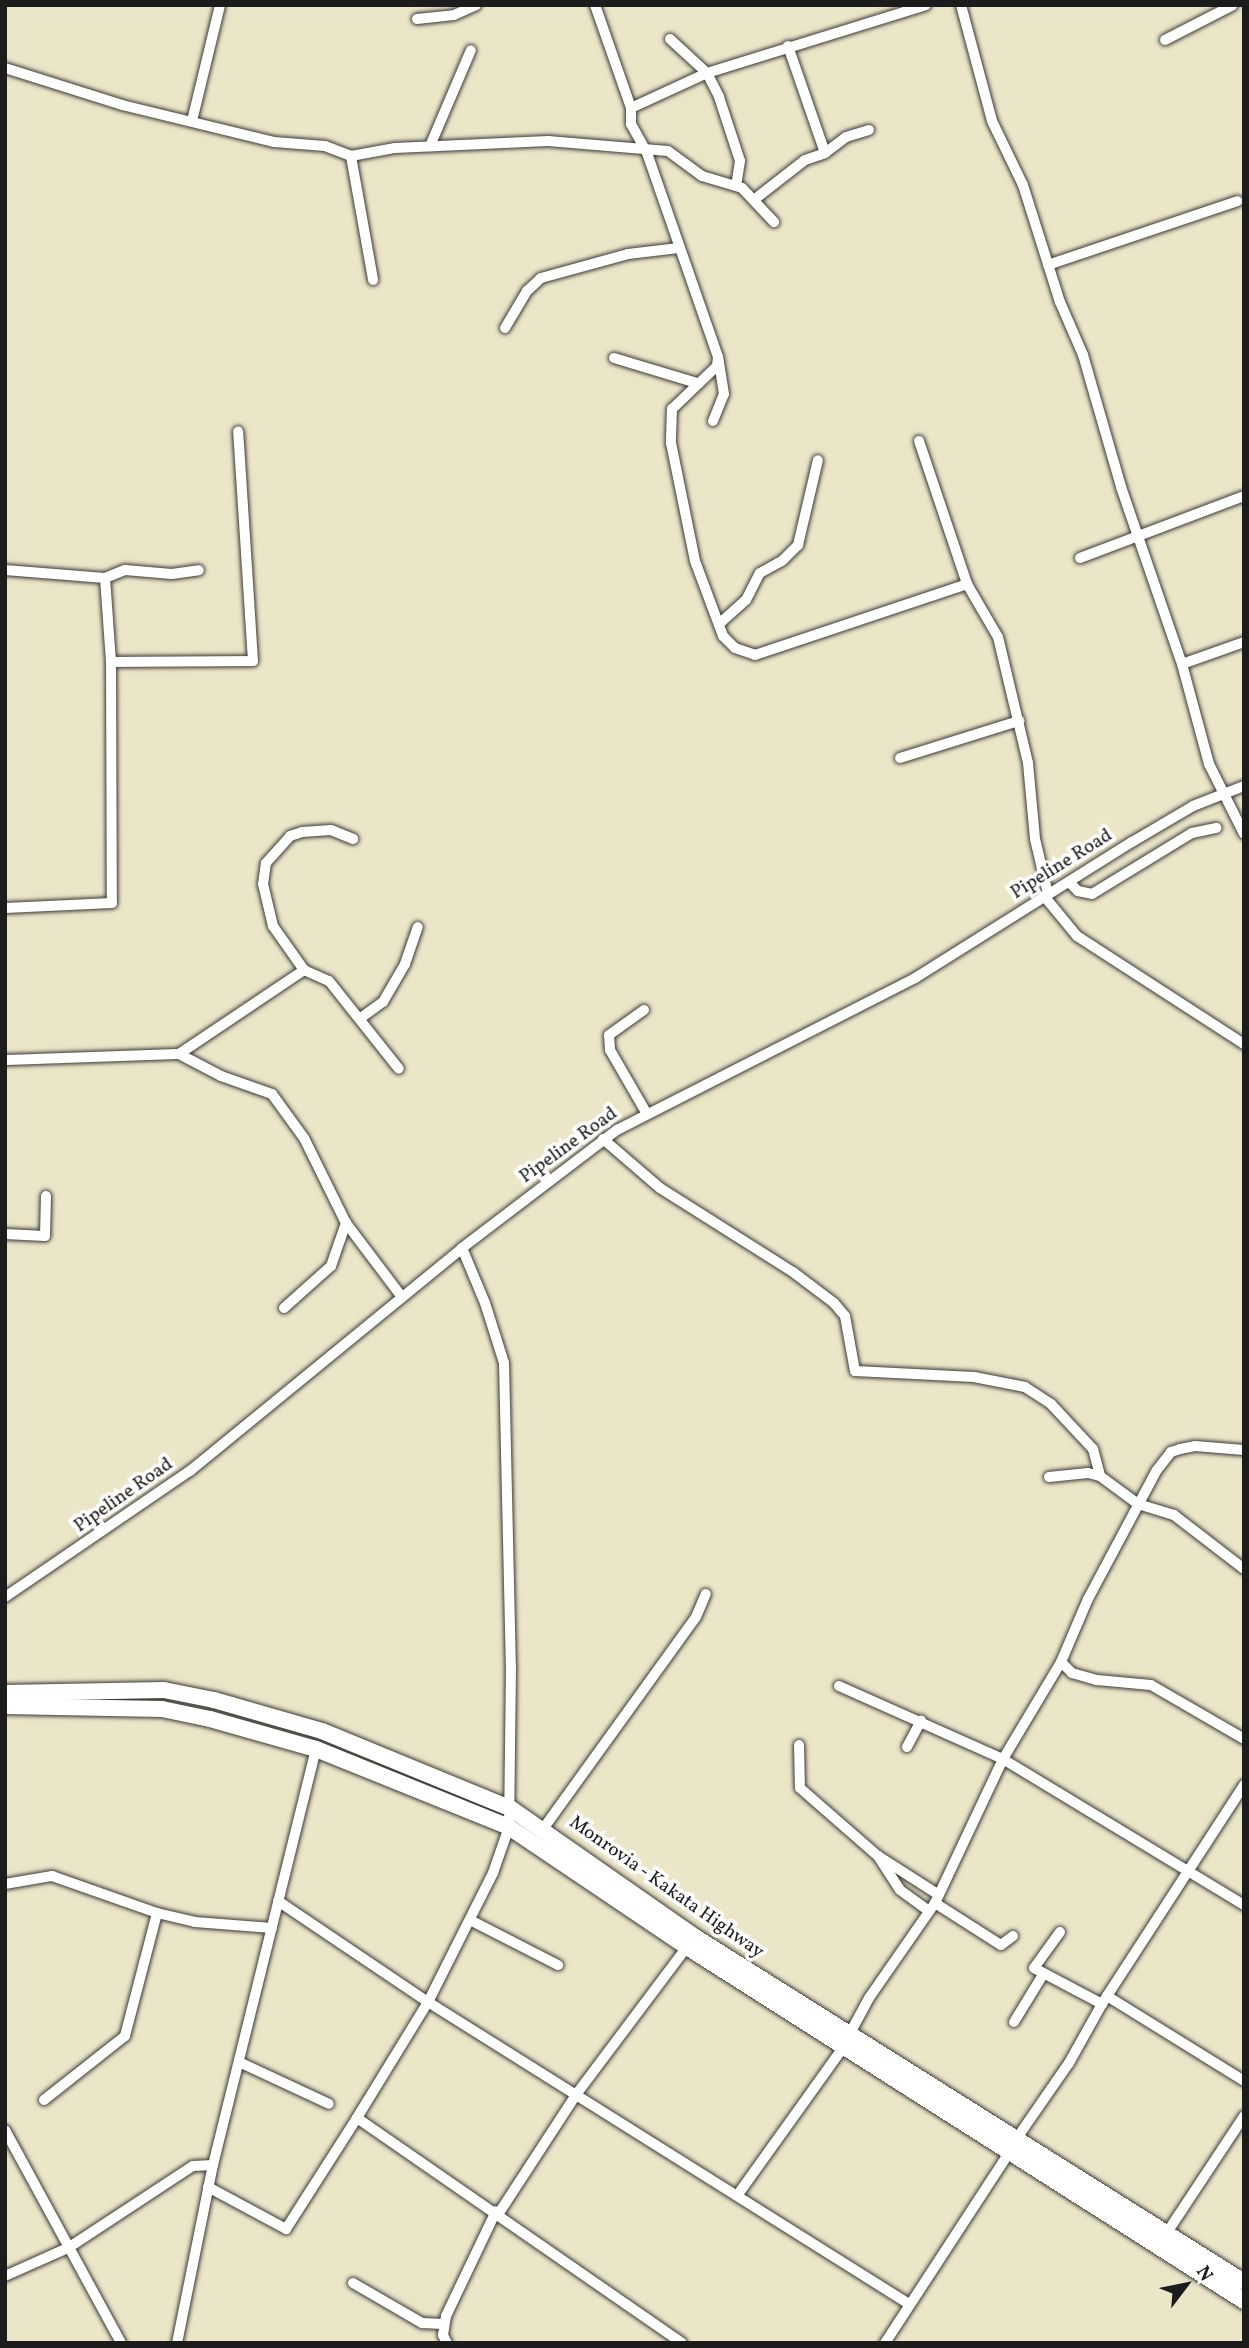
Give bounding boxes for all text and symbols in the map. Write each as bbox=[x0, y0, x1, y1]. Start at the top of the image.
street label: Pipeline Road bbox=[1007, 825, 1117, 905]
street label: Pipeline Road bbox=[516, 1103, 622, 1189]
street label: Pipeline Road bbox=[70, 1454, 178, 1538]
street label: Monrovia - Kakata Highway bbox=[564, 1812, 768, 1964]
north arrow bbox=[1151, 2250, 1221, 2320]
text: N bbox=[1189, 2261, 1218, 2287]

